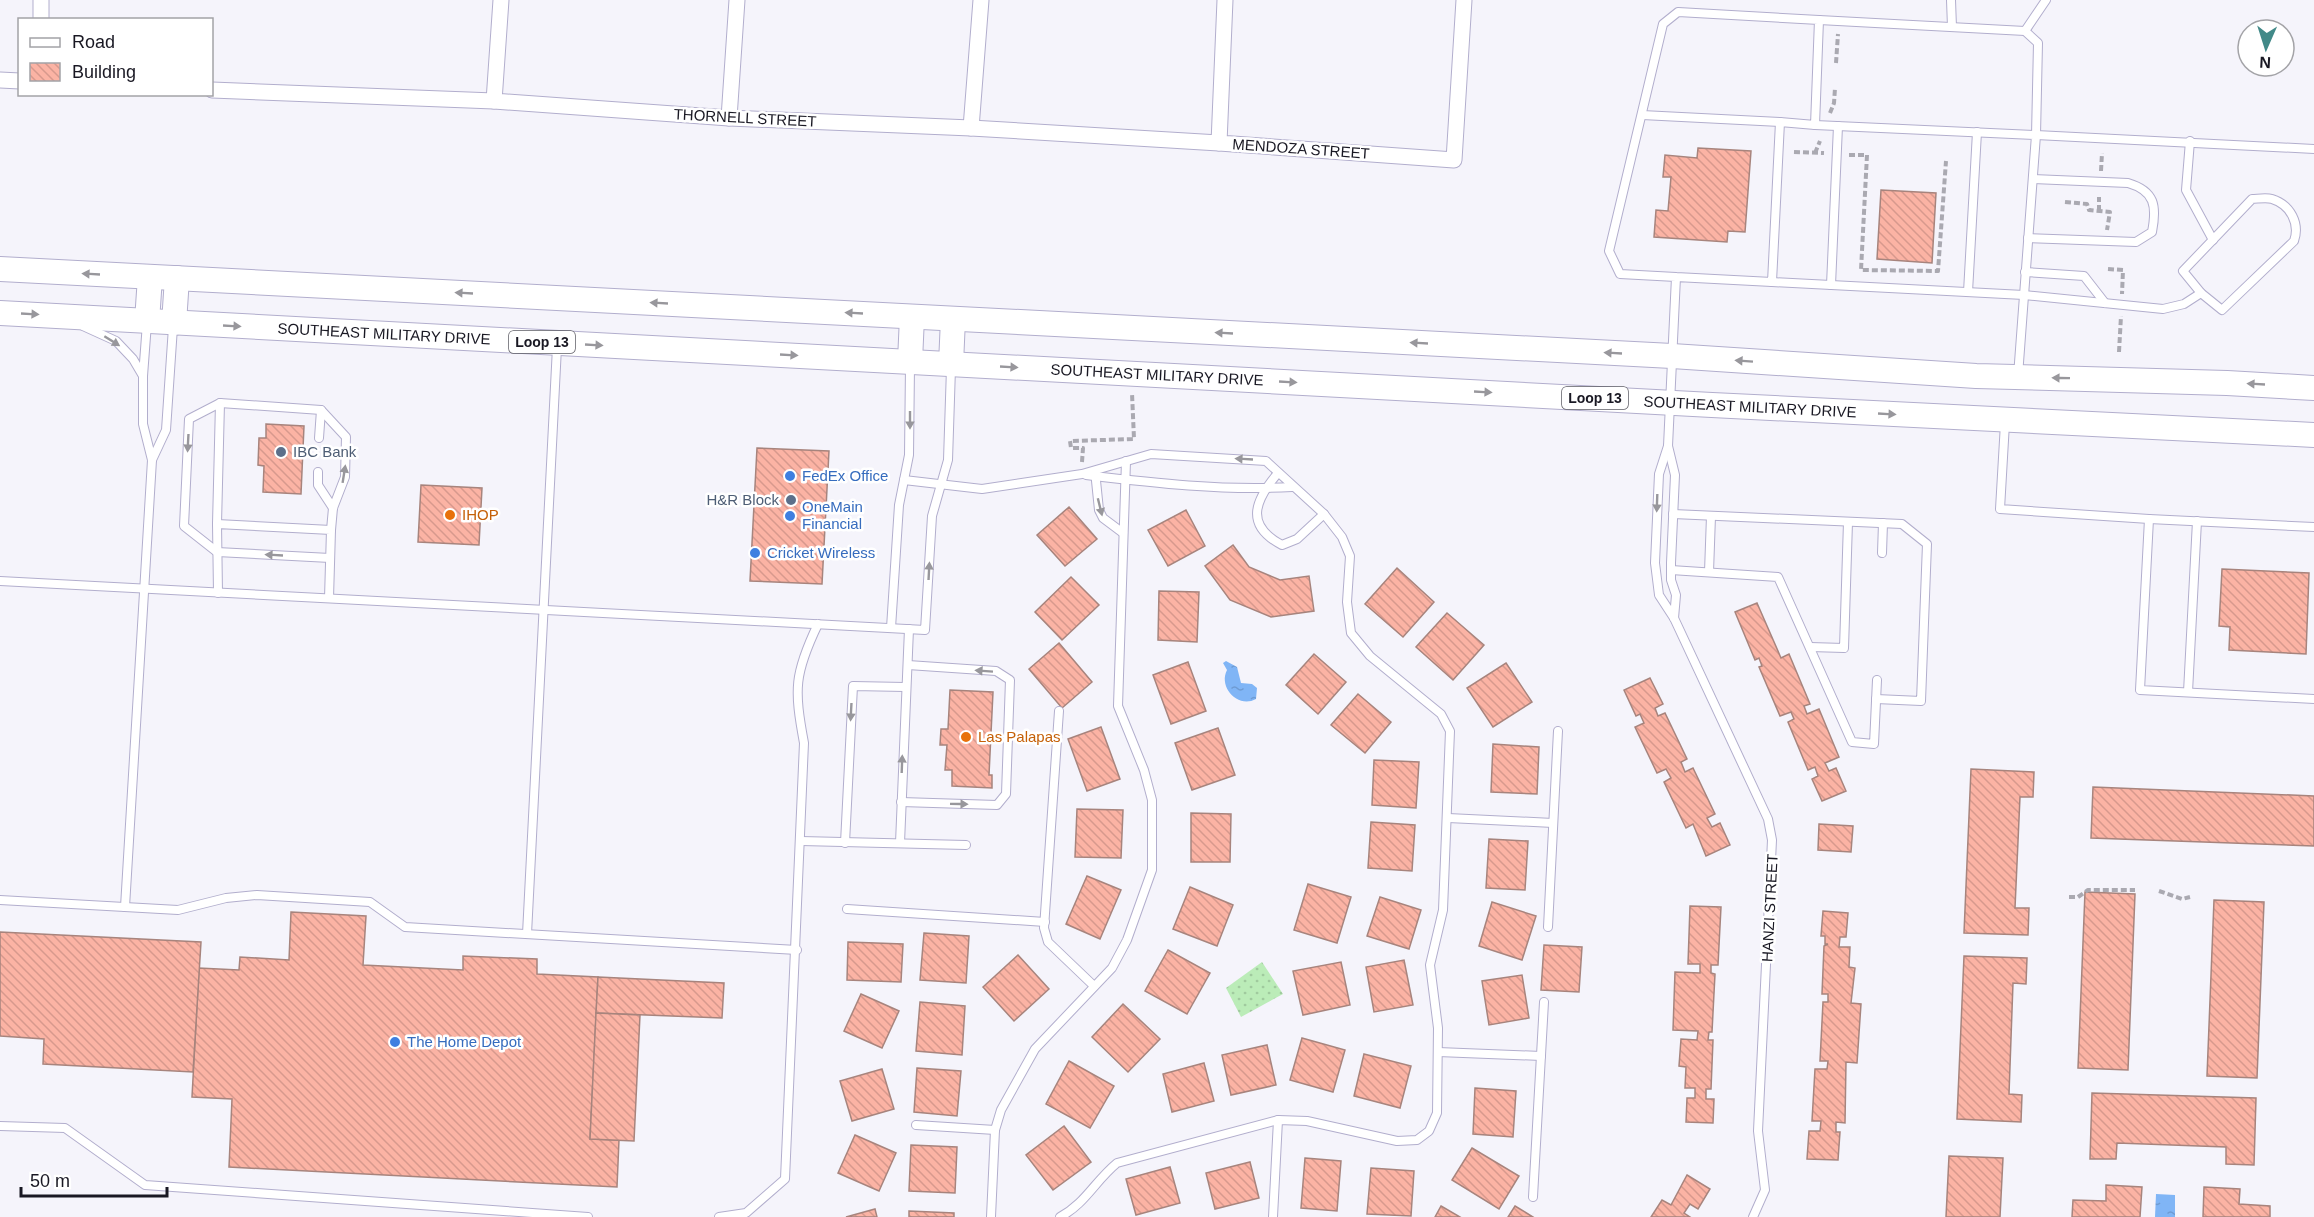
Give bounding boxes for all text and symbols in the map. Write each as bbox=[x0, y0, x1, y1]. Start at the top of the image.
legend bbox=[18, 18, 213, 96]
north arrow bbox=[2236, 18, 2296, 78]
text: Road bbox=[72, 32, 115, 52]
text: N bbox=[2259, 54, 2271, 71]
text: Building bbox=[72, 62, 136, 82]
street label: THORNELL STREET bbox=[673, 105, 817, 130]
street label: MENDOZA STREET bbox=[1232, 135, 1370, 162]
one-way arrow bbox=[82, 269, 101, 278]
one-way arrow bbox=[455, 289, 474, 298]
one-way arrow bbox=[649, 299, 668, 308]
one-way arrow bbox=[844, 309, 863, 318]
one-way arrow bbox=[20, 310, 39, 319]
street label: SOUTHEAST MILITARY DRIVE bbox=[277, 319, 491, 348]
one-way arrow bbox=[222, 321, 241, 330]
one-way arrow bbox=[1215, 328, 1234, 337]
road number: Loop 13 bbox=[509, 331, 575, 353]
one-way arrow bbox=[104, 336, 120, 347]
one-way arrow bbox=[1409, 338, 1428, 347]
one-way arrow bbox=[585, 340, 604, 349]
one-way arrow bbox=[1604, 348, 1623, 358]
one-way arrow bbox=[780, 350, 799, 359]
one-way arrow bbox=[1735, 356, 1754, 365]
street label: SOUTHEAST MILITARY DRIVE bbox=[1050, 360, 1264, 389]
one-way arrow bbox=[1000, 362, 1019, 371]
one-way arrow bbox=[2051, 373, 2070, 383]
one-way arrow bbox=[1278, 377, 1297, 386]
one-way arrow bbox=[2246, 380, 2265, 389]
road number: Loop 13 bbox=[1562, 387, 1628, 409]
one-way arrow bbox=[1473, 388, 1492, 397]
street label: SOUTHEAST MILITARY DRIVE bbox=[1643, 392, 1857, 421]
one-way arrow bbox=[905, 410, 915, 429]
one-way arrow bbox=[1877, 410, 1896, 419]
one-way arrow bbox=[184, 433, 193, 452]
place label: IBC Bank bbox=[293, 443, 357, 460]
marker: IBC Bank bbox=[274, 445, 288, 459]
one-way arrow bbox=[1235, 455, 1254, 464]
one-way arrow bbox=[340, 464, 349, 483]
place label: FedEx Office bbox=[802, 467, 888, 484]
marker: FedEx Office bbox=[783, 469, 797, 483]
place label: H&R Block bbox=[706, 491, 779, 508]
marker: H&R Block bbox=[784, 493, 798, 507]
one-way arrow bbox=[1653, 494, 1662, 513]
place label: OneMain Financial bbox=[802, 498, 863, 532]
one-way arrow bbox=[1095, 498, 1105, 516]
place label: IHOP bbox=[462, 506, 499, 523]
marker: IHOP bbox=[443, 508, 457, 522]
marker: OneMain Financial bbox=[783, 509, 797, 523]
place label: Cricket Wireless bbox=[767, 544, 875, 561]
marker: Cricket Wireless bbox=[748, 546, 762, 560]
one-way arrow bbox=[264, 550, 283, 560]
one-way arrow bbox=[924, 562, 933, 581]
one-way arrow bbox=[974, 666, 993, 675]
one-way arrow bbox=[847, 703, 856, 722]
place label: Las Palapas bbox=[978, 728, 1061, 745]
marker: Las Palapas bbox=[959, 730, 973, 744]
one-way arrow bbox=[897, 754, 907, 773]
one-way arrow bbox=[950, 799, 969, 808]
street label: HANZI STREET bbox=[1758, 853, 1781, 963]
place label: The Home Depot bbox=[407, 1033, 522, 1050]
marker: The Home Depot bbox=[388, 1035, 402, 1049]
scale bar bbox=[21, 1160, 166, 1198]
text: 50 m bbox=[30, 1171, 70, 1191]

